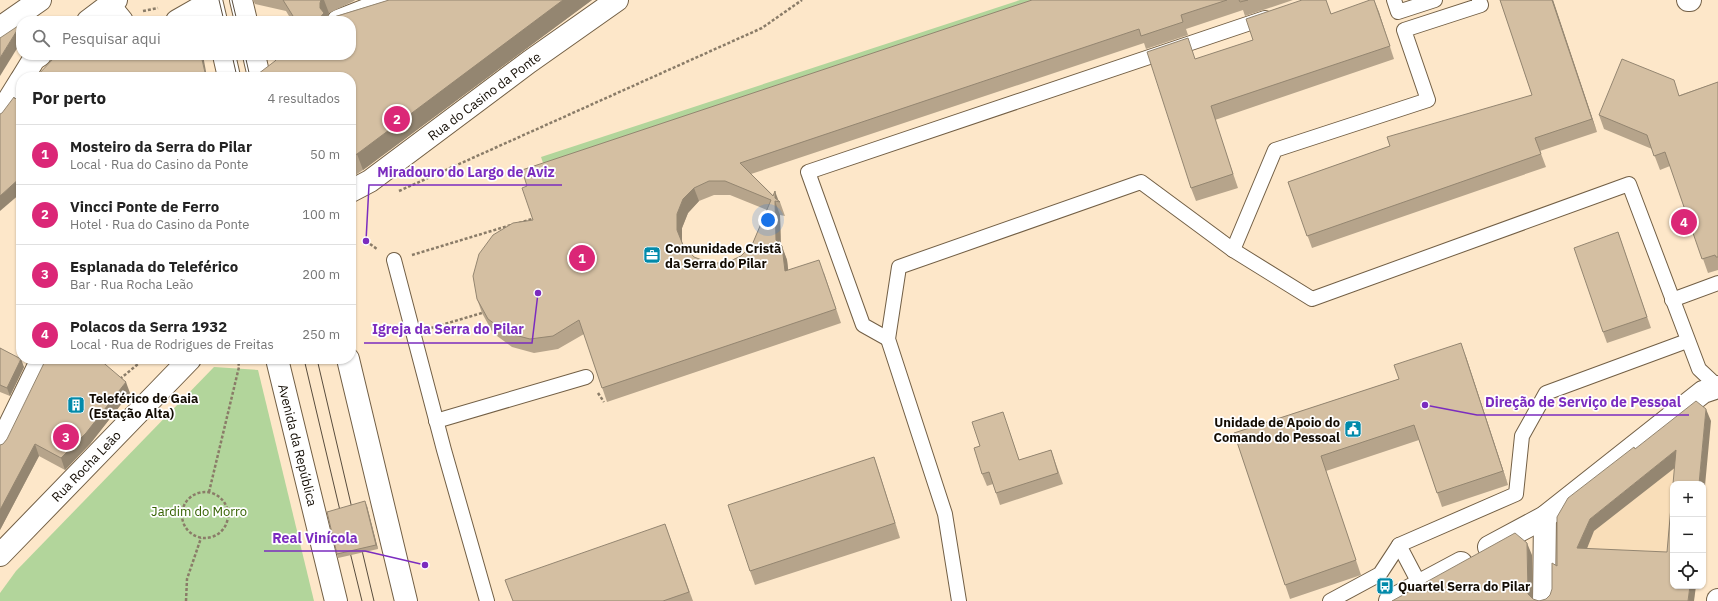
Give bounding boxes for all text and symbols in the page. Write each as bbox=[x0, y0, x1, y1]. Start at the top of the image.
search box bbox=[16, 16, 356, 60]
icon: search bbox=[30, 27, 52, 49]
text: Pesquisar aqui bbox=[62, 29, 161, 48]
street label: Rua do Casino da Ponte bbox=[424, 48, 544, 145]
text: Por perto bbox=[32, 87, 106, 109]
text: 4 resultados bbox=[267, 90, 340, 107]
pin: 2 bbox=[384, 104, 410, 134]
text: Mosteiro da Serra do Pilar bbox=[70, 137, 252, 156]
text: 1 bbox=[41, 146, 49, 163]
text: 50 m bbox=[310, 146, 340, 163]
text: Local · Rua do Casino da Ponte bbox=[70, 156, 248, 173]
callout: Miradouro do Largo de Aviz bbox=[369, 159, 562, 185]
text: Miradouro do Largo de Aviz bbox=[377, 163, 555, 181]
text: Vincci Ponte de Ferro bbox=[70, 197, 219, 216]
text: 2 bbox=[41, 206, 49, 223]
text: 100 m bbox=[302, 206, 340, 223]
pin: 4 bbox=[1671, 207, 1697, 237]
your location bbox=[758, 210, 778, 230]
text: Hotel · Rua do Casino da Ponte bbox=[70, 216, 249, 233]
place label: Comunidade Cristã da Serra do Pilar bbox=[665, 240, 781, 272]
pin: 1 bbox=[569, 243, 595, 273]
office icon: Comunidade Cristã da Serra do Pilar bbox=[642, 245, 662, 265]
text: Esplanada do Teleférico bbox=[70, 257, 238, 276]
text: 3 bbox=[41, 266, 49, 283]
text: 200 m bbox=[302, 266, 340, 283]
text: Bar · Rua Rocha Leão bbox=[70, 276, 193, 293]
text: Polacos da Serra 1932 bbox=[70, 317, 227, 336]
callout: Igreja da Serra do Pilar bbox=[364, 317, 532, 343]
text: Igreja da Serra do Pilar bbox=[372, 320, 524, 338]
text: 4 bbox=[41, 326, 49, 343]
text: 250 m bbox=[302, 326, 340, 343]
text: Local · Rua de Rodrigues de Freitas bbox=[70, 336, 274, 353]
street label: Avenida da República bbox=[274, 382, 321, 508]
callout: Direção de Serviço de Pessoal bbox=[1477, 389, 1689, 415]
place label: Teleférico de Gaia (Estação Alta) bbox=[89, 390, 198, 422]
text: Direção de Serviço de Pessoal bbox=[1485, 393, 1681, 411]
building icon: Teleférico de Gaia (Estação Alta) bbox=[66, 395, 86, 415]
place label: Unidade de Apoio do Comando do Pessoal bbox=[1214, 414, 1340, 446]
public building icon: Unidade de Apoio do Comando do Pessoal bbox=[1343, 419, 1363, 439]
pin: 3 bbox=[53, 422, 79, 452]
street label: Rua Rocha Leão bbox=[48, 427, 125, 506]
map controls bbox=[1670, 481, 1706, 589]
button: + bbox=[1670, 481, 1706, 517]
park label: Jardim do Morro bbox=[151, 503, 247, 520]
button: − bbox=[1670, 517, 1706, 553]
callout: Real Vinícola bbox=[264, 525, 365, 551]
text: Real Vinícola bbox=[272, 529, 358, 547]
button: locate bbox=[1670, 553, 1706, 589]
bus stop icon: Quartel Serra do Pilar bbox=[1375, 576, 1395, 596]
place label: Quartel Serra do Pilar bbox=[1398, 578, 1530, 595]

